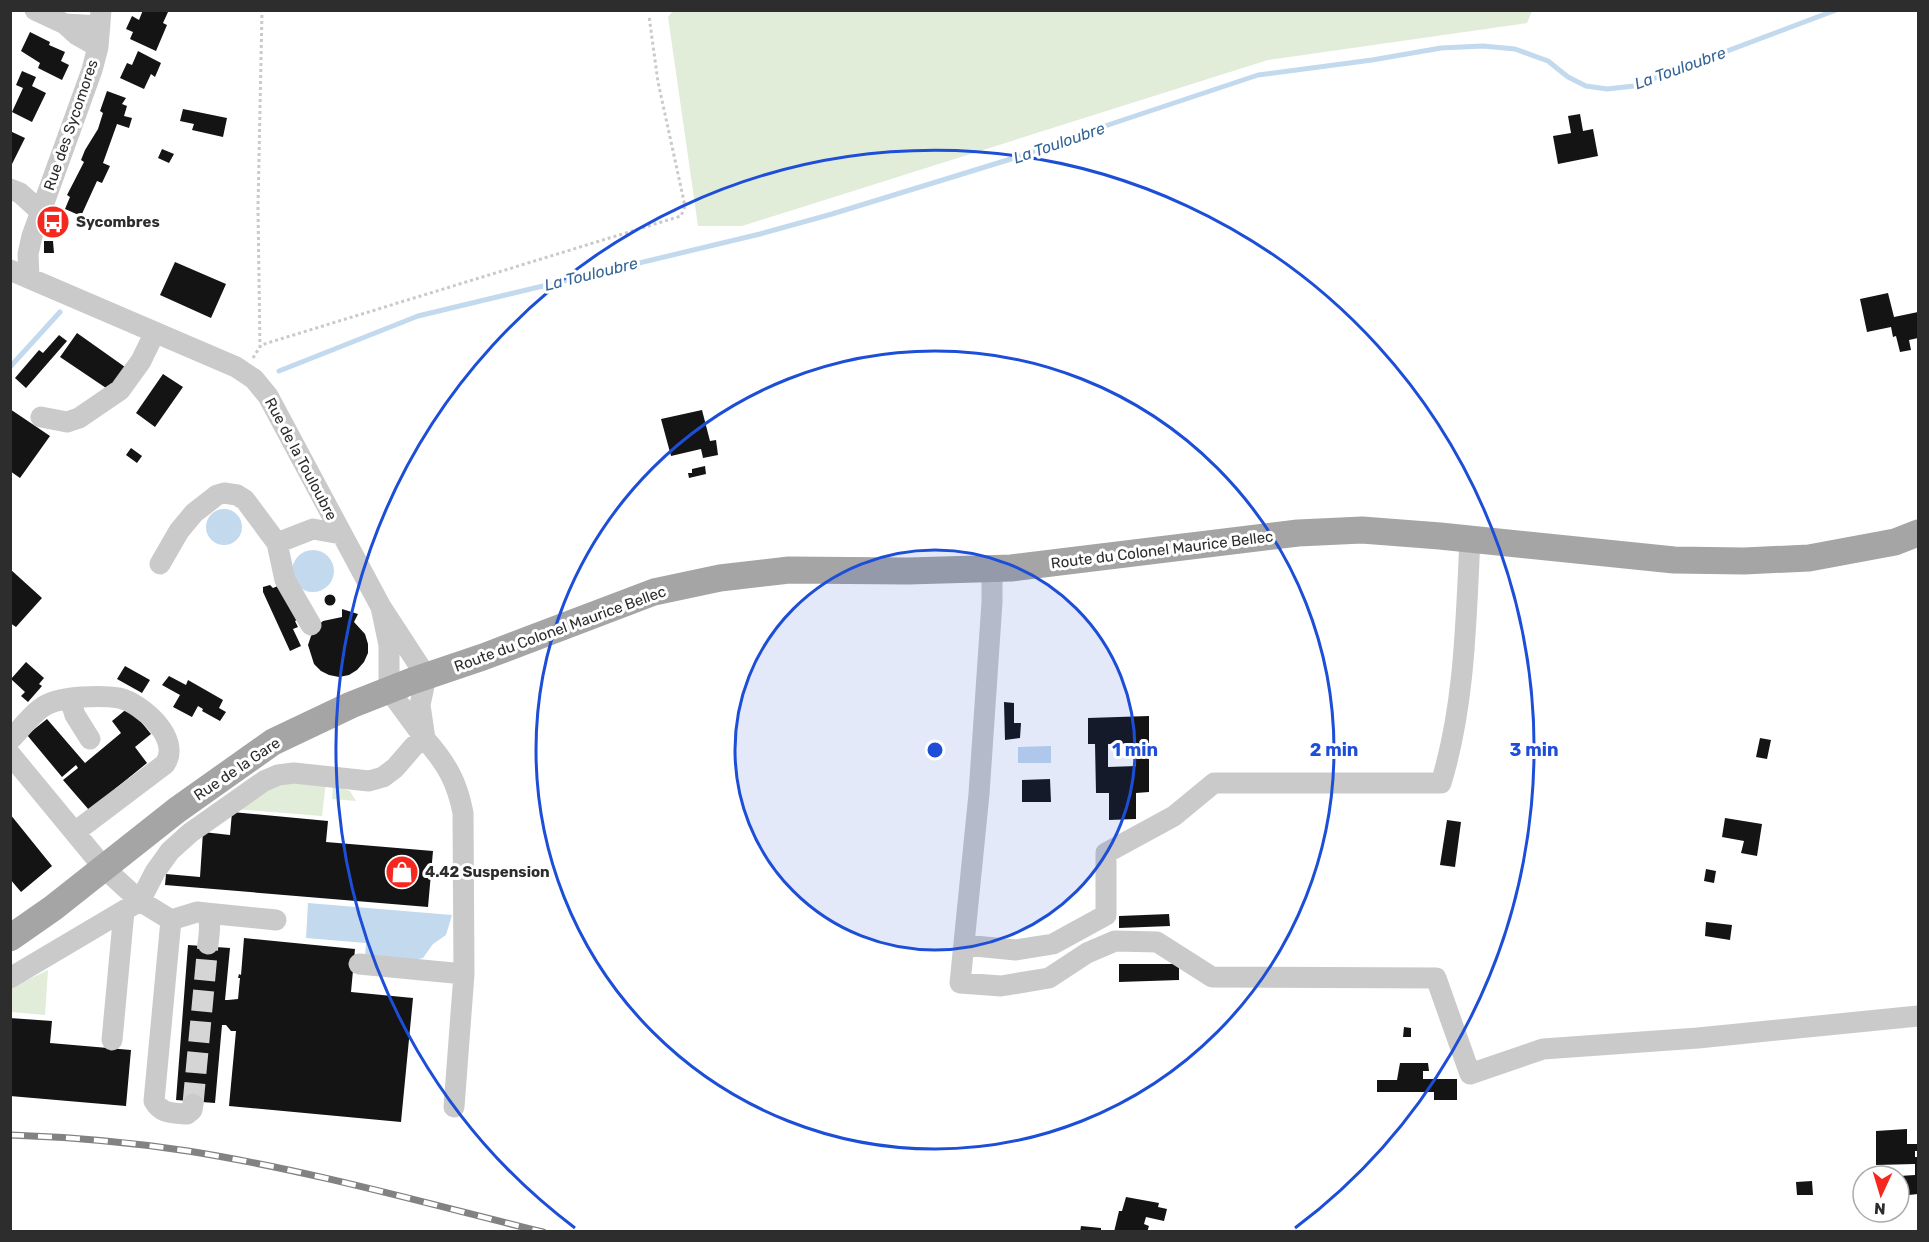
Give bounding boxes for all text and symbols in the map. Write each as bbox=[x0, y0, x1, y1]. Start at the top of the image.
water label: La Touloubre bbox=[1632, 43, 1728, 93]
street label: Rue des Sycomores bbox=[40, 57, 102, 193]
water label: La Touloubre bbox=[1011, 118, 1107, 168]
bus stop icon: Sycombres bbox=[35, 204, 71, 240]
place label: Sycombres bbox=[76, 213, 160, 231]
water label: La Touloubre bbox=[542, 253, 640, 295]
street label: Rue de la Touloubre bbox=[261, 395, 341, 523]
street label: Route du Colonel Maurice Bellec bbox=[1050, 527, 1274, 573]
street label: Route du Colonel Maurice Bellec bbox=[452, 582, 668, 676]
street label: Rue de la Gare bbox=[191, 734, 283, 804]
text: 1 min bbox=[1112, 739, 1158, 761]
text: 2 min bbox=[1310, 739, 1358, 761]
text: 3 min bbox=[1510, 739, 1558, 761]
centre of rings bbox=[925, 740, 945, 760]
shop icon: 4.42 Suspension bbox=[384, 854, 420, 890]
place label: 4.42 Suspension bbox=[425, 863, 550, 881]
north arrow bbox=[1851, 1164, 1911, 1224]
text: N bbox=[1874, 1199, 1886, 1218]

